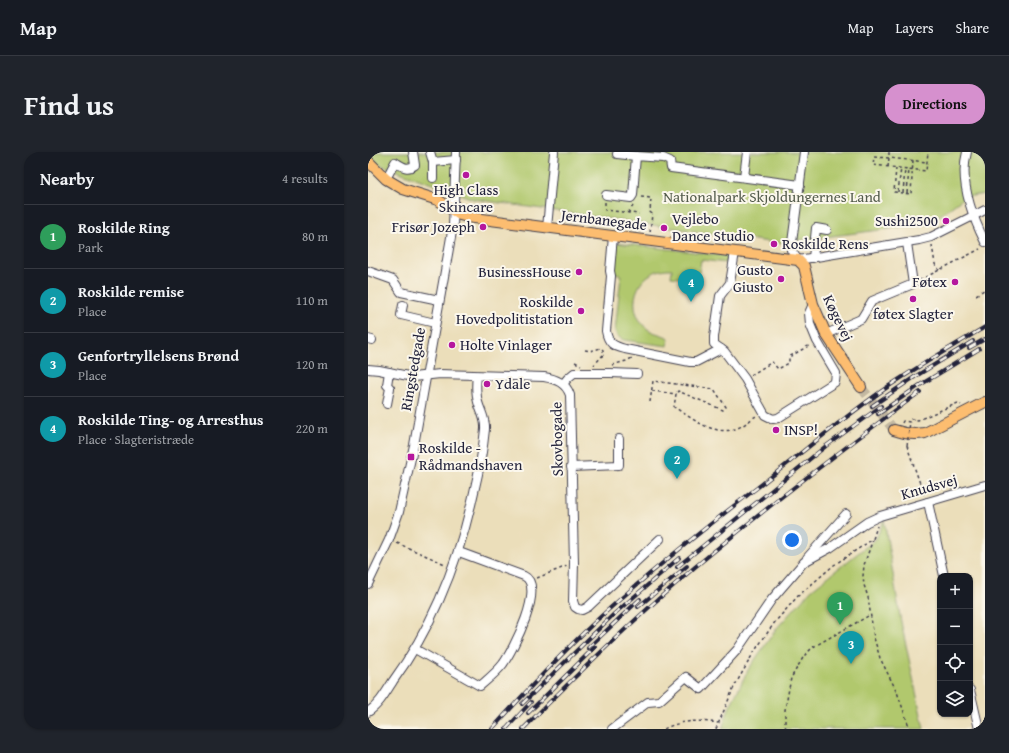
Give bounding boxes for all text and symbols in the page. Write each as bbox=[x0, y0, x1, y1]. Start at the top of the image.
text: Map bbox=[20, 14, 57, 42]
text: Map bbox=[848, 18, 874, 38]
text: Layers bbox=[896, 18, 934, 38]
text: Share bbox=[956, 18, 989, 38]
text: Find us bbox=[24, 84, 114, 125]
button: Directions bbox=[885, 84, 985, 124]
text: Nearby bbox=[40, 166, 94, 191]
text: 4 results bbox=[282, 169, 328, 188]
marker: High Class Skincare bbox=[461, 170, 471, 180]
place label: High Class Skincare bbox=[434, 179, 498, 217]
park label: Nationalpark Skjoldungernes Land bbox=[663, 186, 881, 207]
street label: Jernbanegade bbox=[558, 204, 648, 235]
place label: Vejlebo Dance Studio bbox=[672, 208, 755, 246]
place label: Sushi2500 bbox=[875, 210, 938, 231]
place label: Frisør Jozeph bbox=[392, 216, 476, 237]
marker: Sushi2500 bbox=[941, 216, 951, 226]
text: Roskilde Ring bbox=[78, 217, 170, 238]
marker: Frisør Jozeph bbox=[478, 222, 488, 232]
marker: Vejlebo Dance Studio bbox=[659, 223, 669, 233]
text: 1 bbox=[50, 227, 56, 246]
text: 80 m bbox=[302, 227, 328, 246]
place label: Roskilde Rens bbox=[782, 233, 869, 254]
text: Park bbox=[78, 238, 103, 257]
marker: Roskilde Rens bbox=[769, 239, 779, 249]
place label: Gusto Giusto bbox=[733, 259, 773, 297]
place label: BusinessHouse bbox=[478, 261, 571, 282]
marker: BusinessHouse bbox=[574, 267, 584, 277]
pin: 4 bbox=[678, 269, 704, 302]
place label: Føtex bbox=[912, 271, 947, 292]
marker: Gusto Giusto bbox=[776, 274, 786, 284]
marker: Føtex bbox=[950, 277, 960, 287]
text: Roskilde remise bbox=[78, 281, 184, 302]
text: 2 bbox=[50, 291, 56, 310]
text: 110 m bbox=[296, 291, 328, 310]
place label: Roskilde Hovedpolitistation bbox=[456, 291, 574, 329]
street label: Køgevej bbox=[818, 291, 859, 345]
marker: føtex Slagter bbox=[908, 294, 918, 304]
text: Place bbox=[78, 302, 107, 321]
place label: føtex Slagter bbox=[873, 303, 953, 324]
marker: Roskilde Hovedpolitistation bbox=[576, 306, 586, 316]
street label: Ringstedgade bbox=[395, 325, 430, 412]
place label: Holte Vinlager bbox=[460, 334, 552, 355]
marker: Holte Vinlager bbox=[447, 340, 457, 350]
text: Genfortryllelsens Brønd bbox=[78, 345, 239, 366]
text: 3 bbox=[50, 355, 56, 374]
text: 120 m bbox=[296, 355, 328, 374]
text: Place bbox=[78, 366, 107, 385]
place label: Ydale bbox=[495, 373, 530, 394]
marker: Ydale bbox=[482, 379, 492, 389]
street label: Skovbogade bbox=[545, 402, 568, 476]
text: Roskilde Ting- og Arresthus bbox=[78, 409, 264, 430]
text: 4 bbox=[50, 419, 56, 438]
text: 220 m bbox=[296, 419, 328, 438]
place label: INSP! bbox=[784, 419, 818, 440]
marker: INSP! bbox=[771, 425, 781, 435]
text: Place · Slagteristræde bbox=[78, 430, 194, 449]
place label: Roskilde - Rådmandshaven bbox=[419, 437, 523, 475]
pin: 2 bbox=[664, 446, 690, 479]
marker: Roskilde - Rådmandshaven bbox=[406, 452, 416, 462]
street label: Knudsvej bbox=[898, 468, 959, 505]
your location bbox=[782, 530, 802, 550]
map controls bbox=[937, 573, 973, 717]
button: + bbox=[937, 573, 973, 609]
pin: 1 bbox=[827, 592, 853, 625]
button: − bbox=[937, 609, 973, 645]
pin: 3 bbox=[838, 631, 864, 664]
button: locate bbox=[937, 645, 973, 681]
button: layers bbox=[937, 681, 973, 717]

